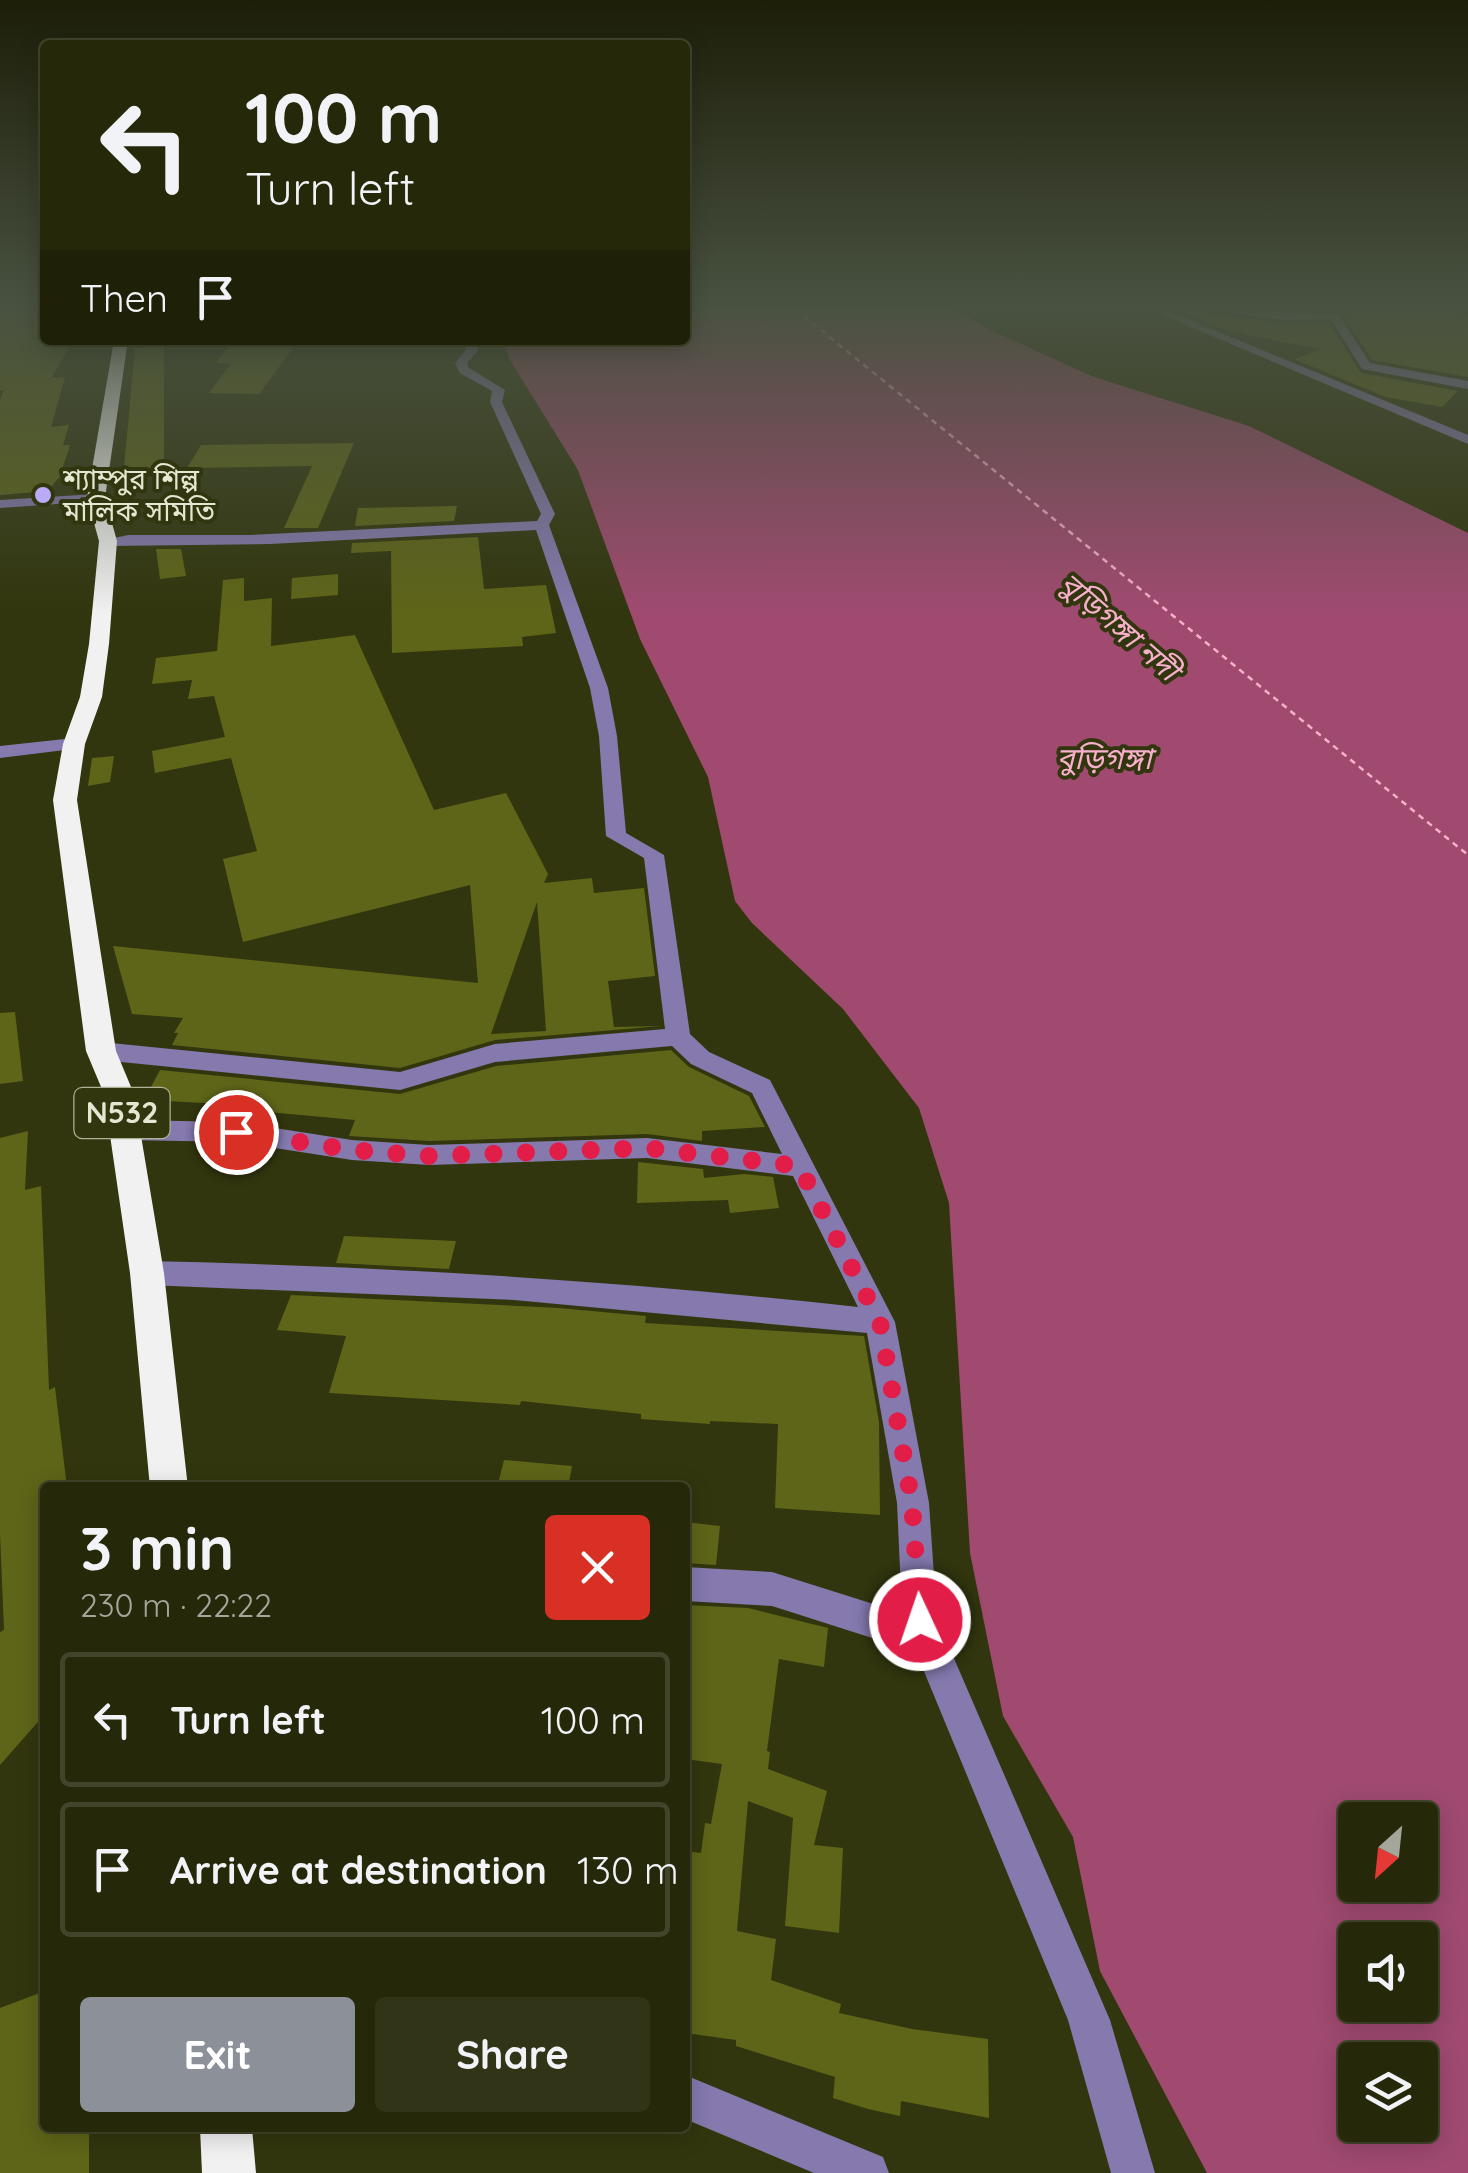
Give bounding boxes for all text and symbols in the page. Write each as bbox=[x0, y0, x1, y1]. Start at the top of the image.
text: 100 m bbox=[245, 73, 442, 161]
icon: left bbox=[80, 80, 210, 210]
text: Turn left bbox=[245, 160, 415, 216]
icon: arrive bbox=[188, 270, 243, 325]
text: Then bbox=[80, 274, 168, 322]
place label: শ্যাম্পুর শিল্প মালিক সমিতি bbox=[62, 461, 216, 528]
marker: শ্যাম্পুর শিল্প মালিক সমিতি bbox=[32, 484, 54, 506]
water label: বুড়িগঙ্গা নদী bbox=[1052, 564, 1191, 692]
water label: বুড়িগঙ্গা bbox=[1056, 739, 1157, 777]
road number: N532 bbox=[74, 1088, 170, 1138]
pin bbox=[194, 1090, 279, 1175]
icon: arrive bbox=[209, 1105, 264, 1160]
text: 3 min bbox=[80, 1510, 234, 1585]
button: close bbox=[545, 1515, 650, 1620]
position arrow bbox=[868, 1568, 972, 1672]
text: 230 m · 22:22 bbox=[80, 1585, 272, 1625]
icon: left bbox=[85, 1692, 140, 1747]
text: Turn left bbox=[170, 1696, 326, 1744]
text: 100 m bbox=[541, 1696, 645, 1744]
north arrow bbox=[1338, 1802, 1438, 1902]
map controls bbox=[1338, 1802, 1438, 2142]
icon: arrive bbox=[85, 1842, 140, 1897]
text: Arrive at destination bbox=[170, 1846, 547, 1894]
text: 130 m bbox=[577, 1846, 679, 1894]
button: sound bbox=[1338, 1922, 1438, 2022]
button: Exit bbox=[80, 1997, 355, 2112]
button: Share bbox=[375, 1997, 650, 2112]
button: layers bbox=[1338, 2042, 1438, 2142]

